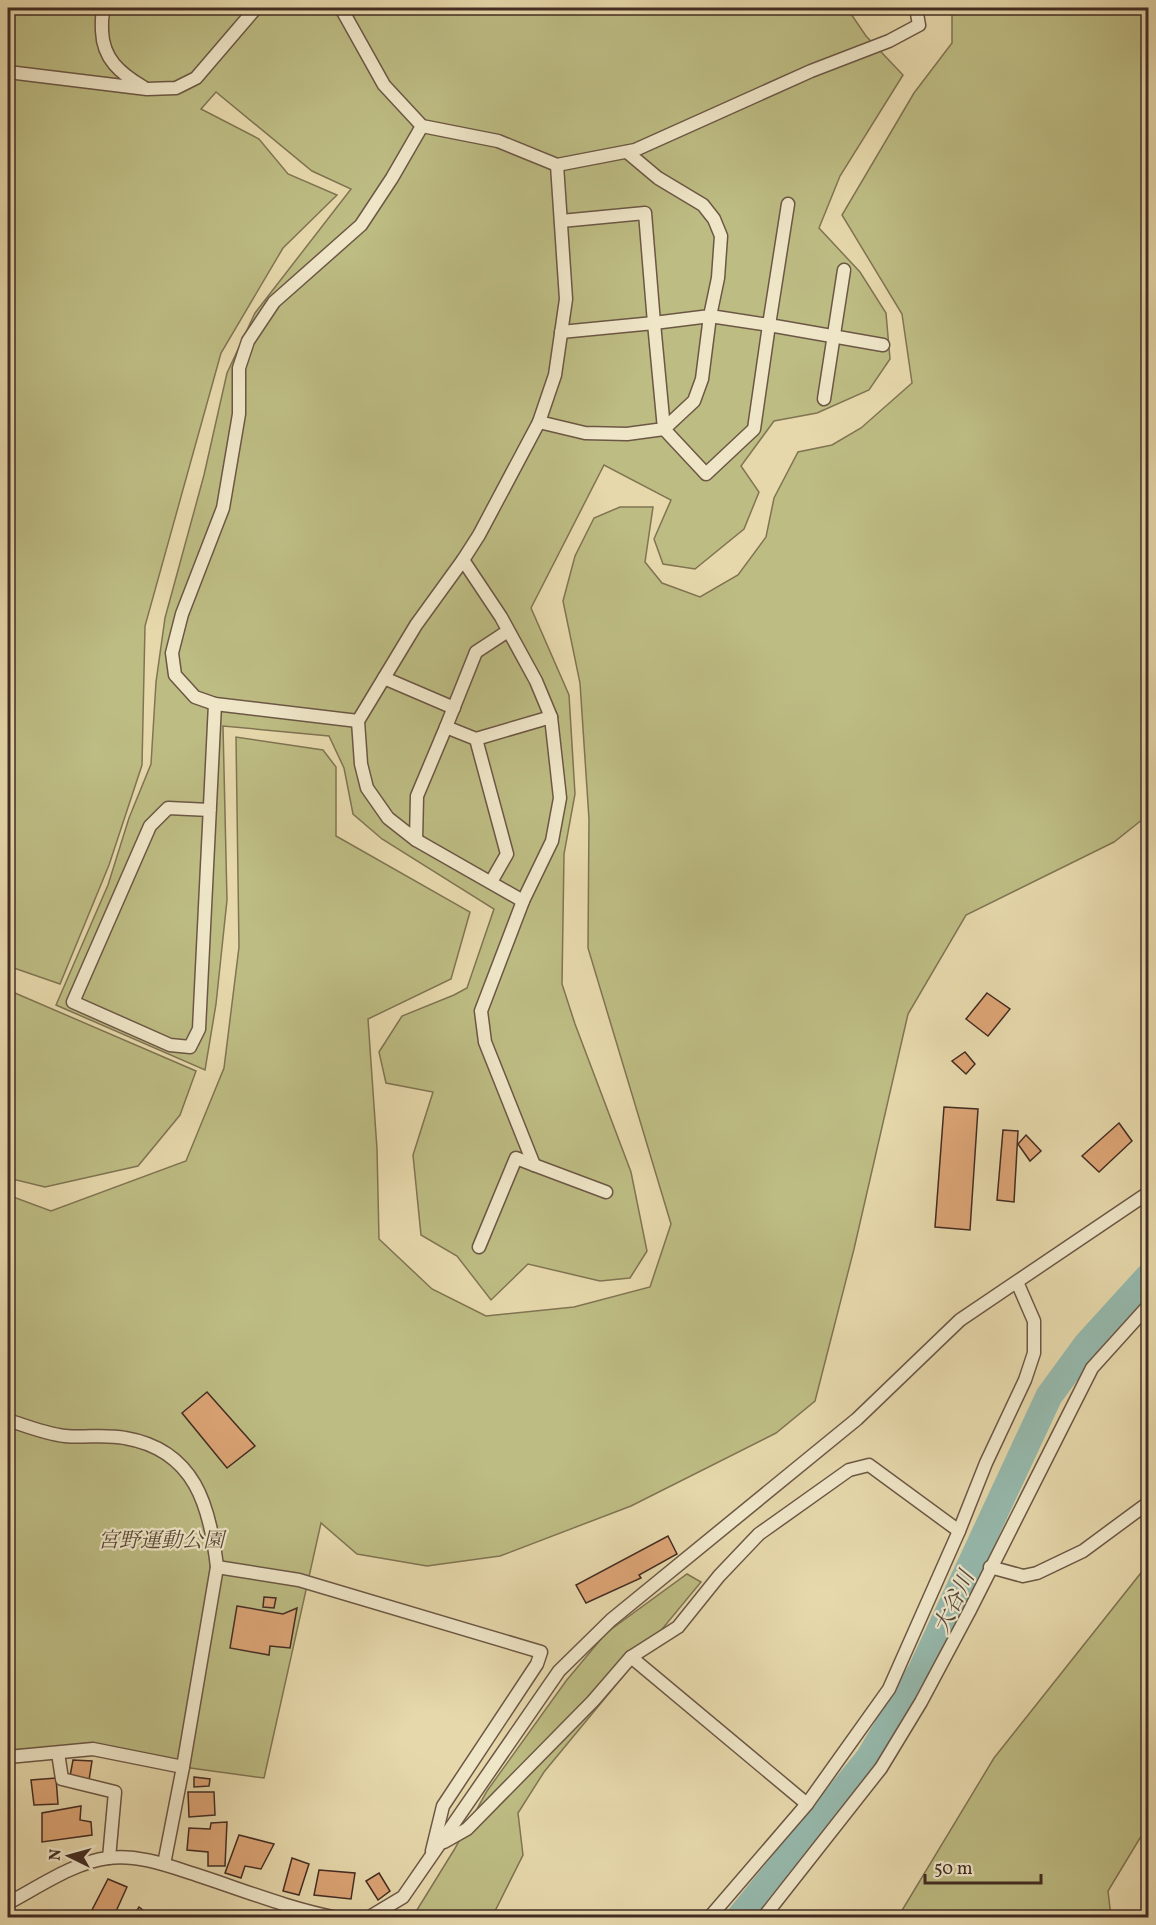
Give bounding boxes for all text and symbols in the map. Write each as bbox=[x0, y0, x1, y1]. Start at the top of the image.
park label: 宮野運動公園 bbox=[98, 1527, 227, 1556]
water label: 大谷川 bbox=[927, 1565, 984, 1640]
north arrow bbox=[39, 1826, 99, 1886]
scale bar bbox=[925, 1847, 1040, 1885]
text: N bbox=[45, 1848, 68, 1862]
text: 50 m bbox=[934, 1857, 973, 1882]

